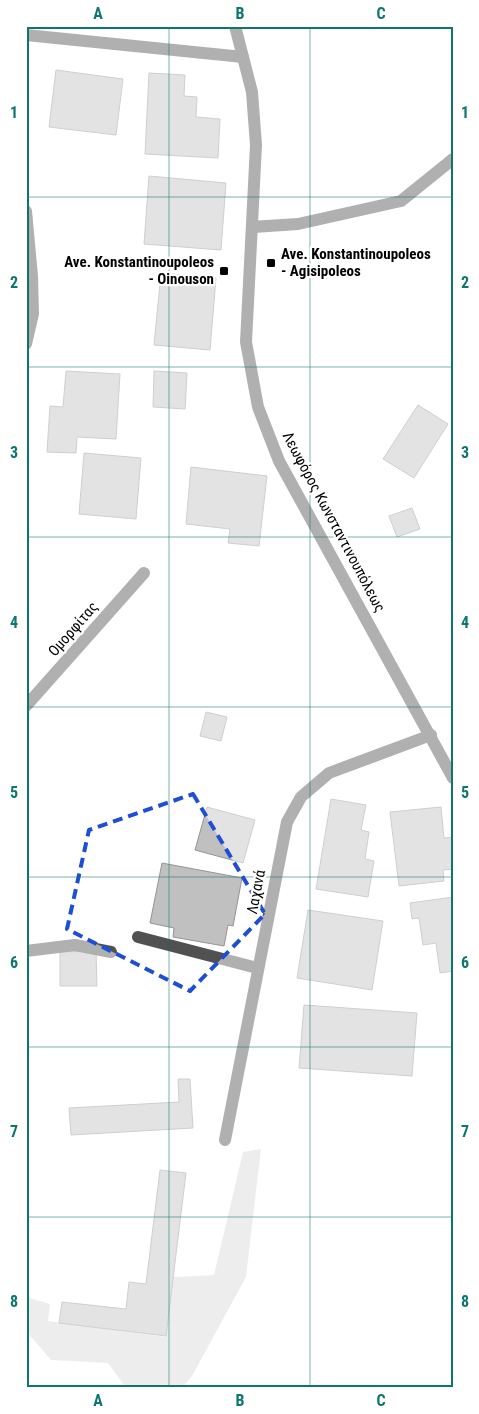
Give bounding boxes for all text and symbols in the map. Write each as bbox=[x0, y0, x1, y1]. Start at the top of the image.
text: A bbox=[93, 4, 103, 23]
text: B bbox=[236, 4, 245, 23]
text: C bbox=[376, 4, 386, 23]
text: 1 bbox=[10, 103, 18, 122]
text: 1 bbox=[461, 103, 469, 122]
place label: Ave. Konstantinoupoleos - Agisipoleos bbox=[281, 245, 431, 280]
place label: Ave. Konstantinoupoleos - Oinouson bbox=[64, 253, 214, 288]
marker: Ave. Konstantinoupoleos - Agisipoleos bbox=[265, 257, 277, 269]
marker: Ave. Konstantinoupoleos - Oinouson bbox=[218, 265, 230, 277]
text: 2 bbox=[10, 273, 18, 292]
text: 2 bbox=[461, 273, 469, 292]
street label: Λεωφόρος Κωνσταντινουπόλεως bbox=[279, 429, 389, 615]
text: 3 bbox=[10, 443, 18, 462]
text: 3 bbox=[461, 443, 469, 462]
street label: Ομορφίτας bbox=[44, 598, 102, 660]
text: 4 bbox=[10, 613, 18, 632]
text: 4 bbox=[461, 613, 469, 632]
text: 5 bbox=[10, 783, 18, 802]
text: 5 bbox=[461, 783, 469, 802]
street label: Λαχανά bbox=[243, 868, 269, 916]
text: 6 bbox=[10, 953, 18, 972]
text: 6 bbox=[461, 953, 469, 972]
text: 7 bbox=[10, 1122, 18, 1141]
text: 7 bbox=[461, 1122, 469, 1141]
text: 8 bbox=[10, 1292, 18, 1311]
text: 8 bbox=[461, 1292, 469, 1311]
text: A bbox=[93, 1391, 103, 1410]
text: B bbox=[236, 1391, 245, 1410]
text: C bbox=[376, 1391, 386, 1410]

